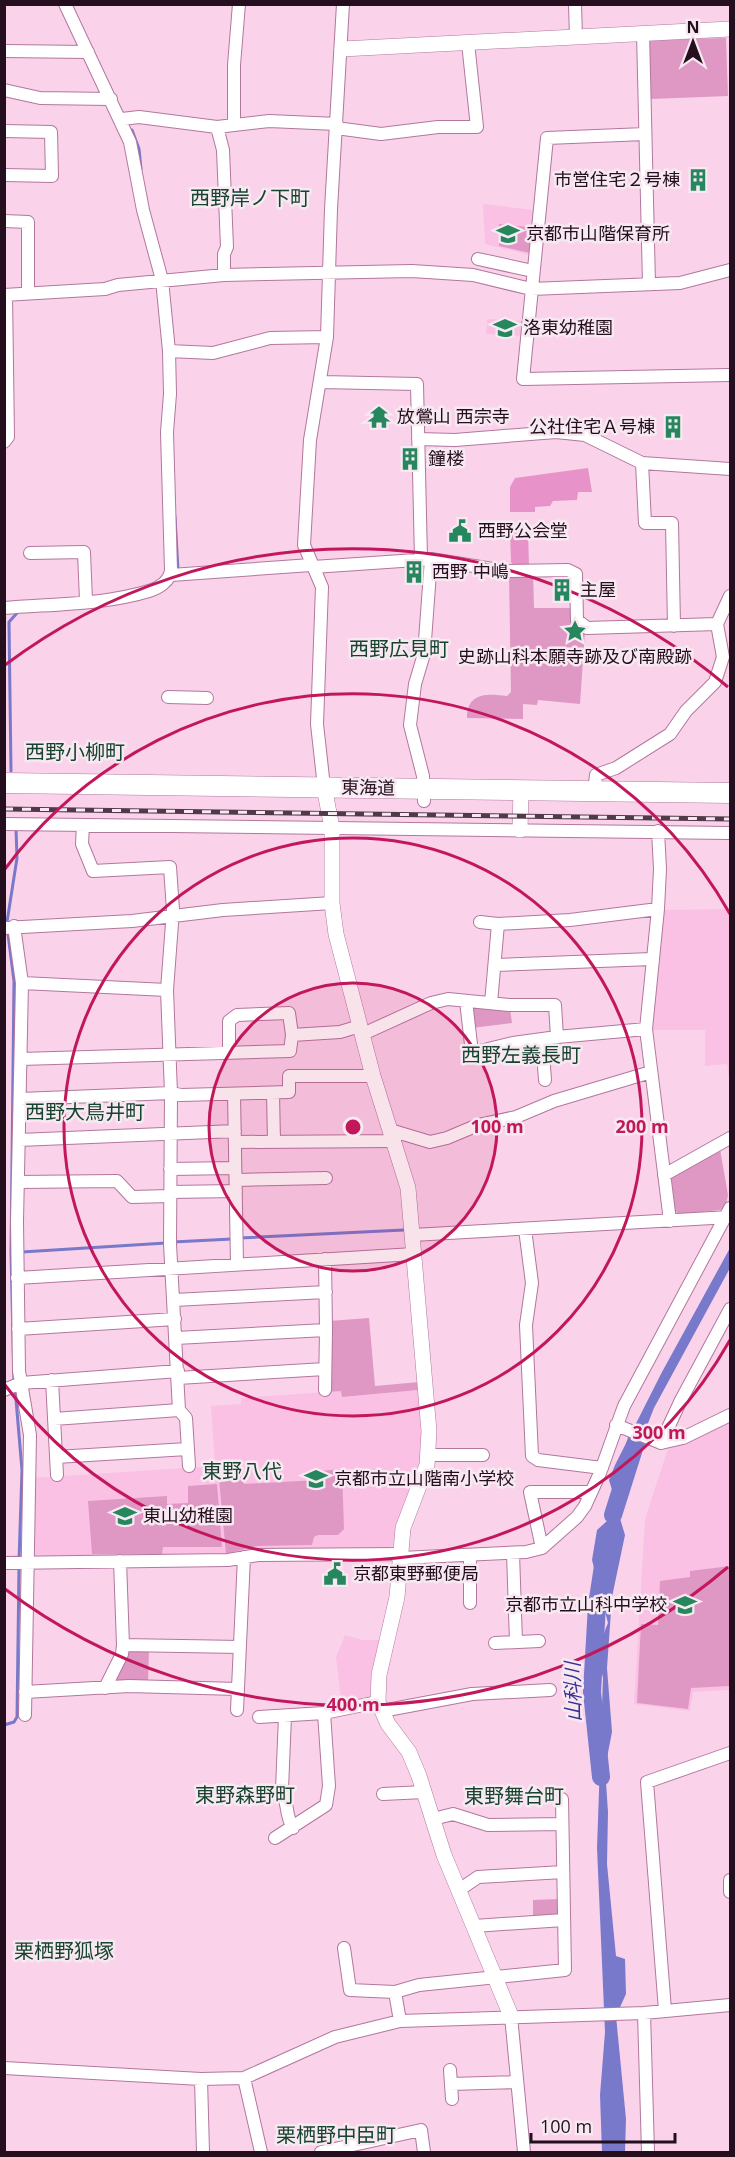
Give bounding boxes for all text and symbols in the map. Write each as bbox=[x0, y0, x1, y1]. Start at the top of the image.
north arrow bbox=[663, 12, 723, 72]
text: N bbox=[686, 16, 700, 38]
place label: 市営住宅２号棟 bbox=[554, 167, 680, 191]
building icon: 市営住宅２号棟 bbox=[685, 167, 711, 193]
district label: 西野岸ノ下町 bbox=[190, 184, 310, 211]
school or university icon: 京都市山階保育所 bbox=[495, 221, 521, 247]
place label: 京都市山階保育所 bbox=[526, 221, 670, 245]
school or university icon: 洛東幼稚園 bbox=[492, 315, 518, 341]
place label: 洛東幼稚園 bbox=[523, 315, 613, 339]
temple icon: 放鶯山 西宗寺 bbox=[366, 404, 392, 430]
place label: 放鶯山 西宗寺 bbox=[397, 404, 510, 428]
place label: 公社住宅Ａ号棟 bbox=[529, 414, 655, 438]
building icon: 公社住宅Ａ号棟 bbox=[660, 414, 686, 440]
building icon: 鐘楼 bbox=[397, 446, 423, 472]
place label: 鐘楼 bbox=[428, 446, 464, 470]
public building icon: 西野公会堂 bbox=[447, 518, 473, 544]
place label: 西野公会堂 bbox=[478, 518, 568, 542]
building icon: 西野 中嶋 bbox=[401, 559, 427, 585]
place label: 西野 中嶋 bbox=[432, 559, 509, 583]
building icon: 主屋 bbox=[549, 577, 575, 603]
place label: 主屋 bbox=[580, 577, 616, 601]
place icon: 史跡山科本願寺跡及び南殿跡 bbox=[562, 618, 588, 644]
district label: 西野広見町 bbox=[349, 635, 449, 662]
place label: 史跡山科本願寺跡及び南殿跡 bbox=[458, 644, 692, 668]
district label: 西野小柳町 bbox=[25, 738, 125, 765]
street label: 東海道 bbox=[341, 775, 395, 799]
district label: 西野左義長町 bbox=[461, 1041, 581, 1068]
district label: 西野大鳥井町 bbox=[25, 1098, 145, 1125]
text: 100 m bbox=[470, 1114, 524, 1138]
text: 200 m bbox=[615, 1114, 669, 1138]
centre of rings bbox=[343, 1117, 363, 1137]
text: 300 m bbox=[632, 1420, 686, 1444]
district label: 東野八代 bbox=[202, 1457, 282, 1484]
school or university icon: 京都市立山階南小学校 bbox=[303, 1466, 329, 1492]
place label: 京都市立山階南小学校 bbox=[334, 1466, 514, 1490]
school or university icon: 東山幼稚園 bbox=[112, 1503, 138, 1529]
place label: 東山幼稚園 bbox=[143, 1503, 233, 1527]
public building icon: 京都東野郵便局 bbox=[322, 1561, 348, 1587]
place label: 京都東野郵便局 bbox=[353, 1561, 479, 1585]
place label: 京都市立山科中学校 bbox=[505, 1592, 667, 1616]
school or university icon: 京都市立山科中学校 bbox=[672, 1592, 698, 1618]
water label: 山科川 bbox=[558, 1660, 587, 1722]
text: 400 m bbox=[326, 1692, 380, 1716]
district label: 東野森野町 bbox=[195, 1781, 295, 1808]
district label: 東野舞台町 bbox=[464, 1782, 564, 1809]
district label: 栗栖野狐塚 bbox=[14, 1937, 114, 1964]
scale bar bbox=[531, 2106, 675, 2144]
text: 100 m bbox=[540, 2114, 592, 2138]
district label: 栗栖野中臣町 bbox=[276, 2121, 396, 2148]

